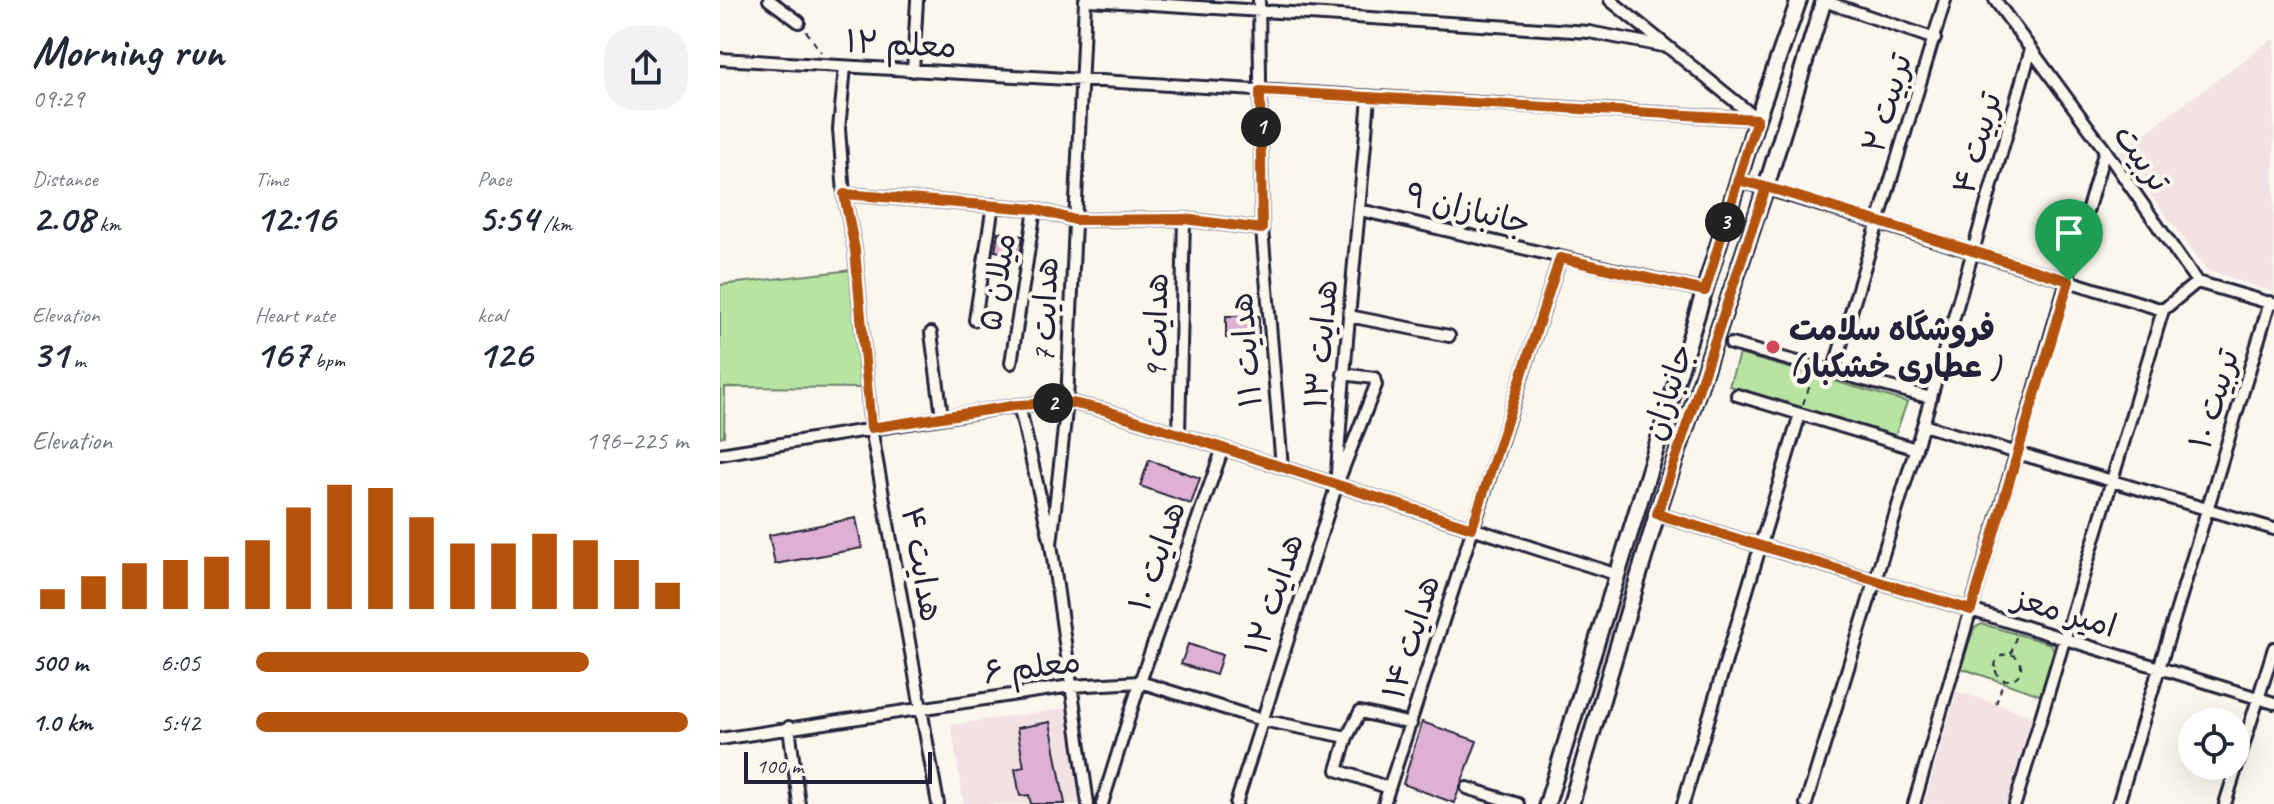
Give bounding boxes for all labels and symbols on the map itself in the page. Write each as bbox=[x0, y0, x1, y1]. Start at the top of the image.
street label: معلم ۱۲ bbox=[844, 21, 958, 70]
street label: تربیت ۲ bbox=[1852, 48, 1922, 158]
street label: تربیت ۴ bbox=[1943, 87, 2011, 199]
pin: 1 bbox=[1241, 107, 1281, 147]
street label: تربیت bbox=[2104, 117, 2180, 200]
street label: جانبازان ۹ bbox=[1401, 174, 1535, 244]
pin bbox=[2035, 199, 2103, 281]
pin: 3 bbox=[1705, 202, 1745, 242]
street label: میلان ۵ bbox=[969, 230, 1025, 334]
street label: هدایت 7 bbox=[1023, 256, 1067, 364]
street label: هدایت 9 bbox=[1135, 272, 1177, 380]
street label: هدایت ۱۳ bbox=[1295, 278, 1347, 410]
street label: هدایت ۱۱ bbox=[1221, 291, 1271, 409]
place label: فروشگاه سلامت (عطاری خشکبار ) bbox=[1789, 309, 2003, 387]
street label: جانبازان bbox=[1633, 338, 1703, 446]
marker: فروشگاه سلامت (عطاری خشکبار ) bbox=[1764, 338, 1782, 356]
street label: تربیت ۱۰ bbox=[2179, 343, 2249, 454]
pin: 2 bbox=[1033, 383, 1073, 423]
street label: هدایت ۱۰ bbox=[1119, 495, 1195, 617]
street label: هدایت ۴ bbox=[892, 503, 952, 625]
street label: هدایت ۱۲ bbox=[1235, 528, 1313, 660]
street label: هدایت ۱۴ bbox=[1373, 570, 1449, 704]
street label: امیر معز bbox=[2005, 576, 2122, 647]
street label: معلم ۶ bbox=[981, 641, 1083, 696]
scale bar bbox=[744, 748, 932, 784]

